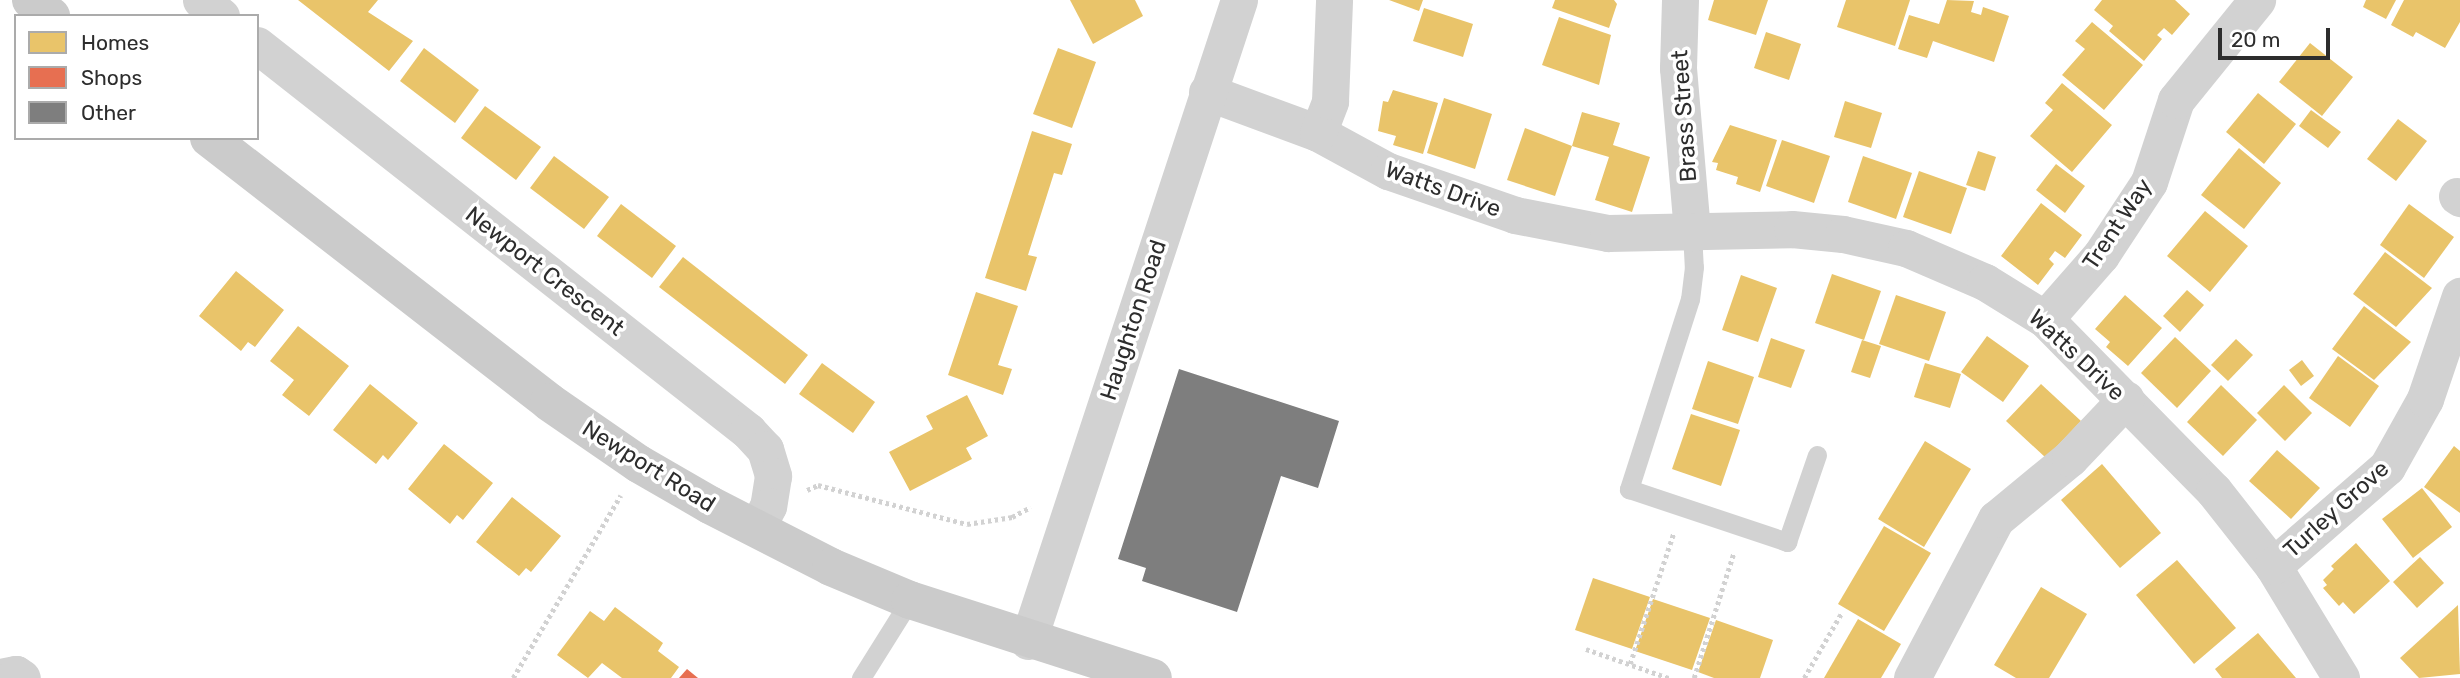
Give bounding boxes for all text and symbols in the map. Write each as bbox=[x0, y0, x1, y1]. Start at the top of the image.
legend bbox=[14, 14, 259, 140]
scale bar bbox=[2222, 14, 2334, 58]
text: 20 m bbox=[2231, 27, 2280, 52]
text: Homes bbox=[81, 30, 149, 55]
street label: Brass Street bbox=[1666, 49, 1702, 183]
text: Shops bbox=[81, 65, 142, 90]
text: Other bbox=[81, 100, 136, 125]
street label: Watts Drive bbox=[1381, 155, 1505, 223]
street label: Trent Way bbox=[2076, 173, 2158, 275]
street label: Newport Crescent bbox=[460, 200, 630, 342]
street label: Haughton Road bbox=[1094, 236, 1172, 404]
street label: Watts Drive bbox=[2023, 304, 2131, 406]
street label: Newport Road bbox=[577, 414, 721, 518]
street label: Turley Grove bbox=[2278, 454, 2394, 564]

